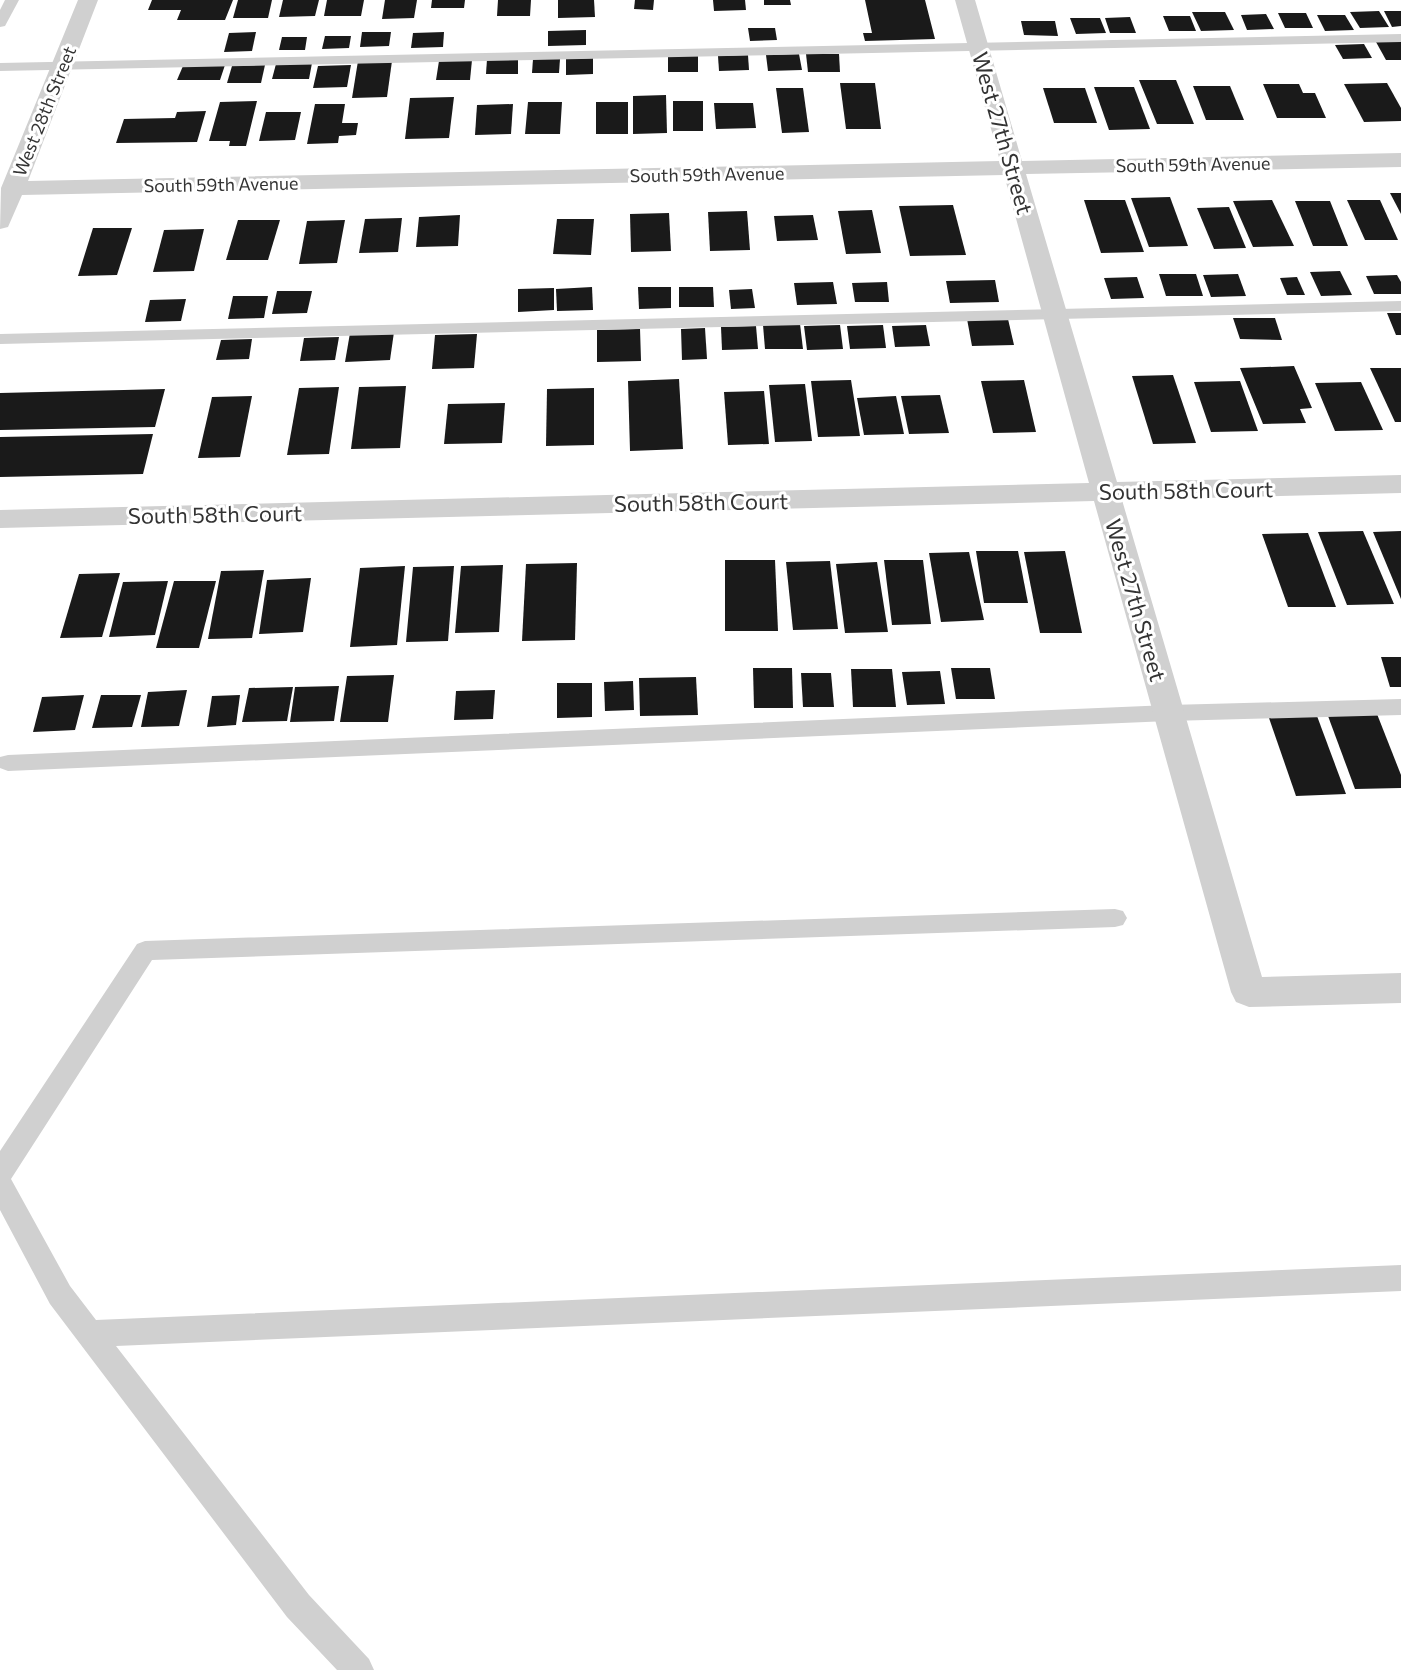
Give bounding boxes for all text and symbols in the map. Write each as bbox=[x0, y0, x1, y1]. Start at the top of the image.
street label: West 28th Street bbox=[8, 43, 80, 179]
street label: West 27th Street bbox=[967, 49, 1039, 217]
street label: South 59th Avenue bbox=[1115, 152, 1271, 176]
street label: South 59th Avenue bbox=[629, 162, 785, 186]
street label: South 59th Avenue bbox=[143, 172, 299, 196]
street label: South 58th Court bbox=[1099, 475, 1273, 505]
street label: South 58th Court bbox=[614, 487, 788, 517]
street label: South 58th Court bbox=[128, 499, 302, 529]
street label: West 27th Street bbox=[1100, 516, 1172, 684]

